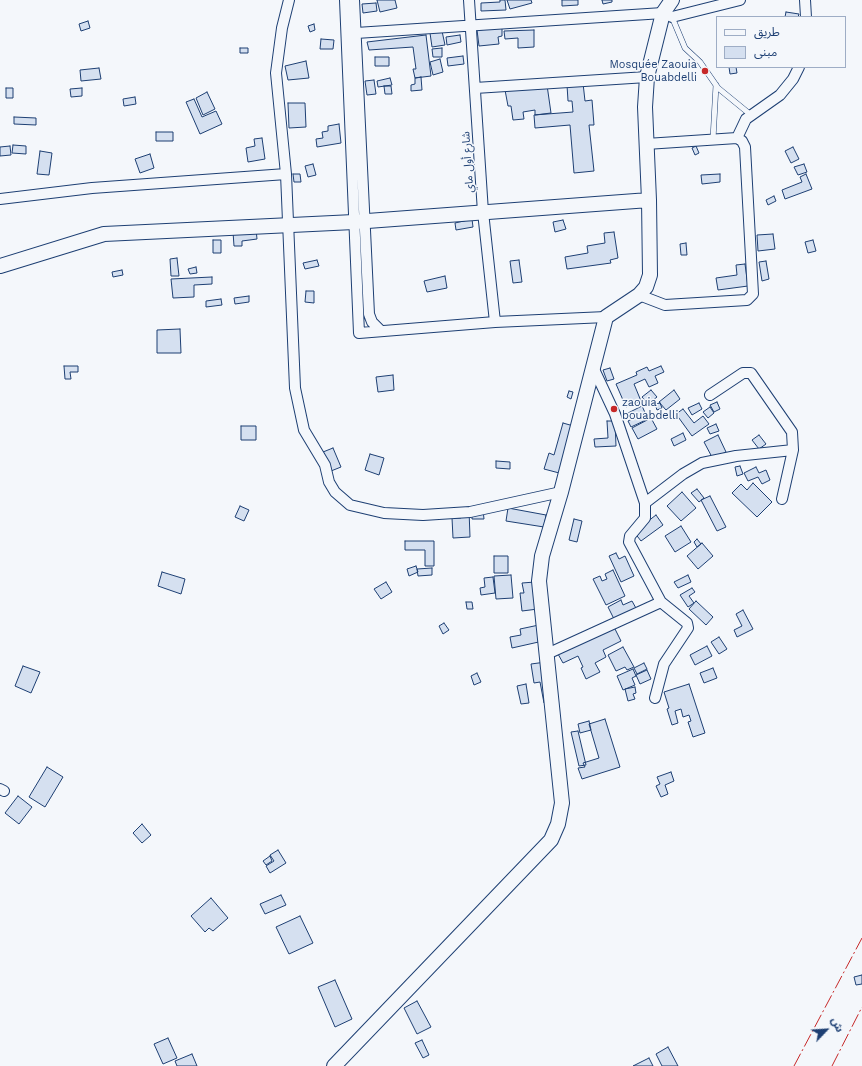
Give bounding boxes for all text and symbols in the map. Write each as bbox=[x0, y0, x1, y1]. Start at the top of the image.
legend bbox=[716, 16, 846, 68]
text: طريق bbox=[754, 25, 780, 39]
text: مبنى bbox=[754, 45, 777, 59]
place label: Mosquée Zaouia Bouabdelli bbox=[609, 58, 697, 84]
marker: Mosquée Zaouia Bouabdelli bbox=[700, 66, 710, 76]
street label: شارع أول ماي bbox=[459, 131, 477, 193]
place label: zaouia bouabdelli bbox=[622, 396, 678, 422]
marker: zaouia bouabdelli bbox=[609, 404, 619, 414]
north arrow bbox=[806, 1010, 846, 1050]
text: ش bbox=[828, 1015, 846, 1034]

